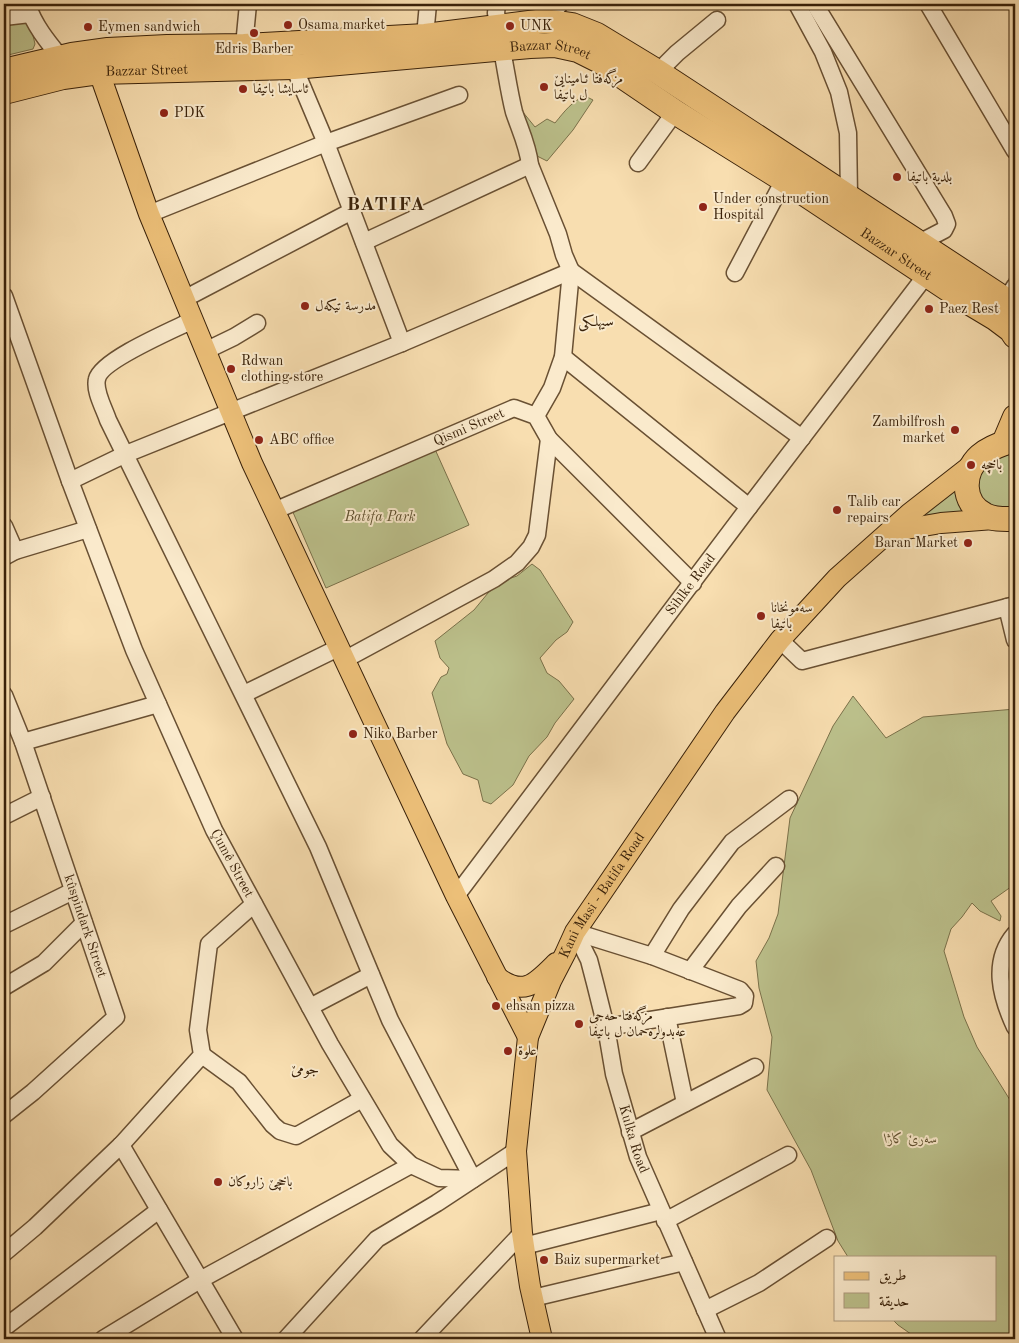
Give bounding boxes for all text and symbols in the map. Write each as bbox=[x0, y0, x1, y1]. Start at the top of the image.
place label: Osama market bbox=[298, 18, 385, 32]
marker: Osama market bbox=[282, 19, 294, 31]
place label: UNK bbox=[520, 19, 552, 33]
place label: Eymen sandwich bbox=[98, 20, 201, 34]
marker: UNK bbox=[504, 20, 516, 32]
marker: Eymen sandwich bbox=[82, 21, 94, 33]
marker: Edris Barber bbox=[248, 27, 260, 39]
street label: Bazzar Street bbox=[509, 38, 593, 62]
place label: Edris Barber bbox=[215, 42, 293, 56]
street label: Bazzar Street bbox=[105, 63, 188, 79]
place label: مزگەفتا ئـامینایێ ل باتیفا bbox=[554, 68, 623, 103]
marker: مزگەفتا ئـامینایێ ل باتیفا bbox=[538, 81, 550, 93]
place label: ئاسایشا باتیفا bbox=[253, 82, 309, 97]
marker: ئاسایشا باتیفا bbox=[237, 83, 249, 95]
place label: PDK bbox=[174, 106, 205, 120]
marker: PDK bbox=[158, 107, 170, 119]
place label: بلدية باتيفا bbox=[907, 170, 953, 185]
marker: بلدية باتيفا bbox=[891, 171, 903, 183]
place label: Under construction Hospital bbox=[713, 192, 829, 222]
district label: BATIFA bbox=[346, 196, 426, 215]
marker: Under construction Hospital bbox=[697, 201, 709, 213]
street label: Bazzar Street bbox=[858, 226, 934, 283]
place label: مدرسة تيكه‌ل bbox=[315, 298, 376, 314]
marker: مدرسة تيكه‌ل bbox=[299, 300, 311, 312]
place label: Paez Rest bbox=[939, 302, 999, 316]
marker: Paez Rest bbox=[923, 303, 935, 315]
district label: سيهلكى bbox=[578, 314, 614, 332]
place label: Rdwan clothing store bbox=[241, 354, 323, 384]
marker: Rdwan clothing store bbox=[225, 363, 237, 375]
street label: Qismi Street bbox=[431, 406, 506, 449]
place label: Zambilfrosh market bbox=[872, 415, 945, 445]
marker: Zambilfrosh market bbox=[949, 424, 961, 436]
place label: ABC office bbox=[269, 433, 334, 447]
marker: ABC office bbox=[253, 434, 265, 446]
place label: باخچە bbox=[981, 458, 1002, 474]
marker: باخچە bbox=[965, 459, 977, 471]
place label: Talib car repairs bbox=[847, 495, 901, 525]
marker: Talib car repairs bbox=[831, 504, 843, 516]
park label: Batifa Park bbox=[343, 510, 416, 525]
place label: Baran Market bbox=[874, 536, 958, 550]
marker: Baran Market bbox=[962, 537, 974, 549]
street label: Sihlke Road bbox=[663, 551, 718, 618]
place label: سه‌مونخانا باتيفا bbox=[771, 601, 813, 632]
marker: سه‌مونخانا باتيفا bbox=[755, 610, 767, 622]
place label: Niko Barber bbox=[363, 727, 438, 741]
marker: Niko Barber bbox=[347, 728, 359, 740]
street label: Çumê Street bbox=[208, 827, 256, 900]
street label: Kani Masi - Batifa Road bbox=[557, 830, 647, 960]
street label: kûspindark Street bbox=[61, 873, 109, 979]
place label: ehsan pizza bbox=[506, 999, 575, 1013]
marker: ehsan pizza bbox=[490, 1000, 502, 1012]
place label: مزگەفتا حەجی عەبدولرەحمان ل باتیفا bbox=[589, 1005, 686, 1040]
marker: مزگەفتا حەجی عەبدولرەحمان ل باتیفا bbox=[573, 1018, 585, 1030]
place label: علوة bbox=[518, 1044, 537, 1059]
marker: علوة bbox=[502, 1045, 514, 1057]
district label: جومێ bbox=[291, 1063, 319, 1078]
street label: Kulka Road bbox=[616, 1103, 651, 1175]
park label: سەرێ کاژا bbox=[884, 1131, 937, 1147]
place label: باخچێ زاروکان bbox=[228, 1174, 293, 1191]
marker: باخچێ زاروکان bbox=[212, 1176, 224, 1188]
place label: Baiz supermarket bbox=[554, 1253, 660, 1267]
marker: Baiz supermarket bbox=[538, 1254, 550, 1266]
legend bbox=[834, 1256, 996, 1320]
text: طريق bbox=[879, 1269, 906, 1285]
text: حديقة bbox=[879, 1295, 909, 1310]

